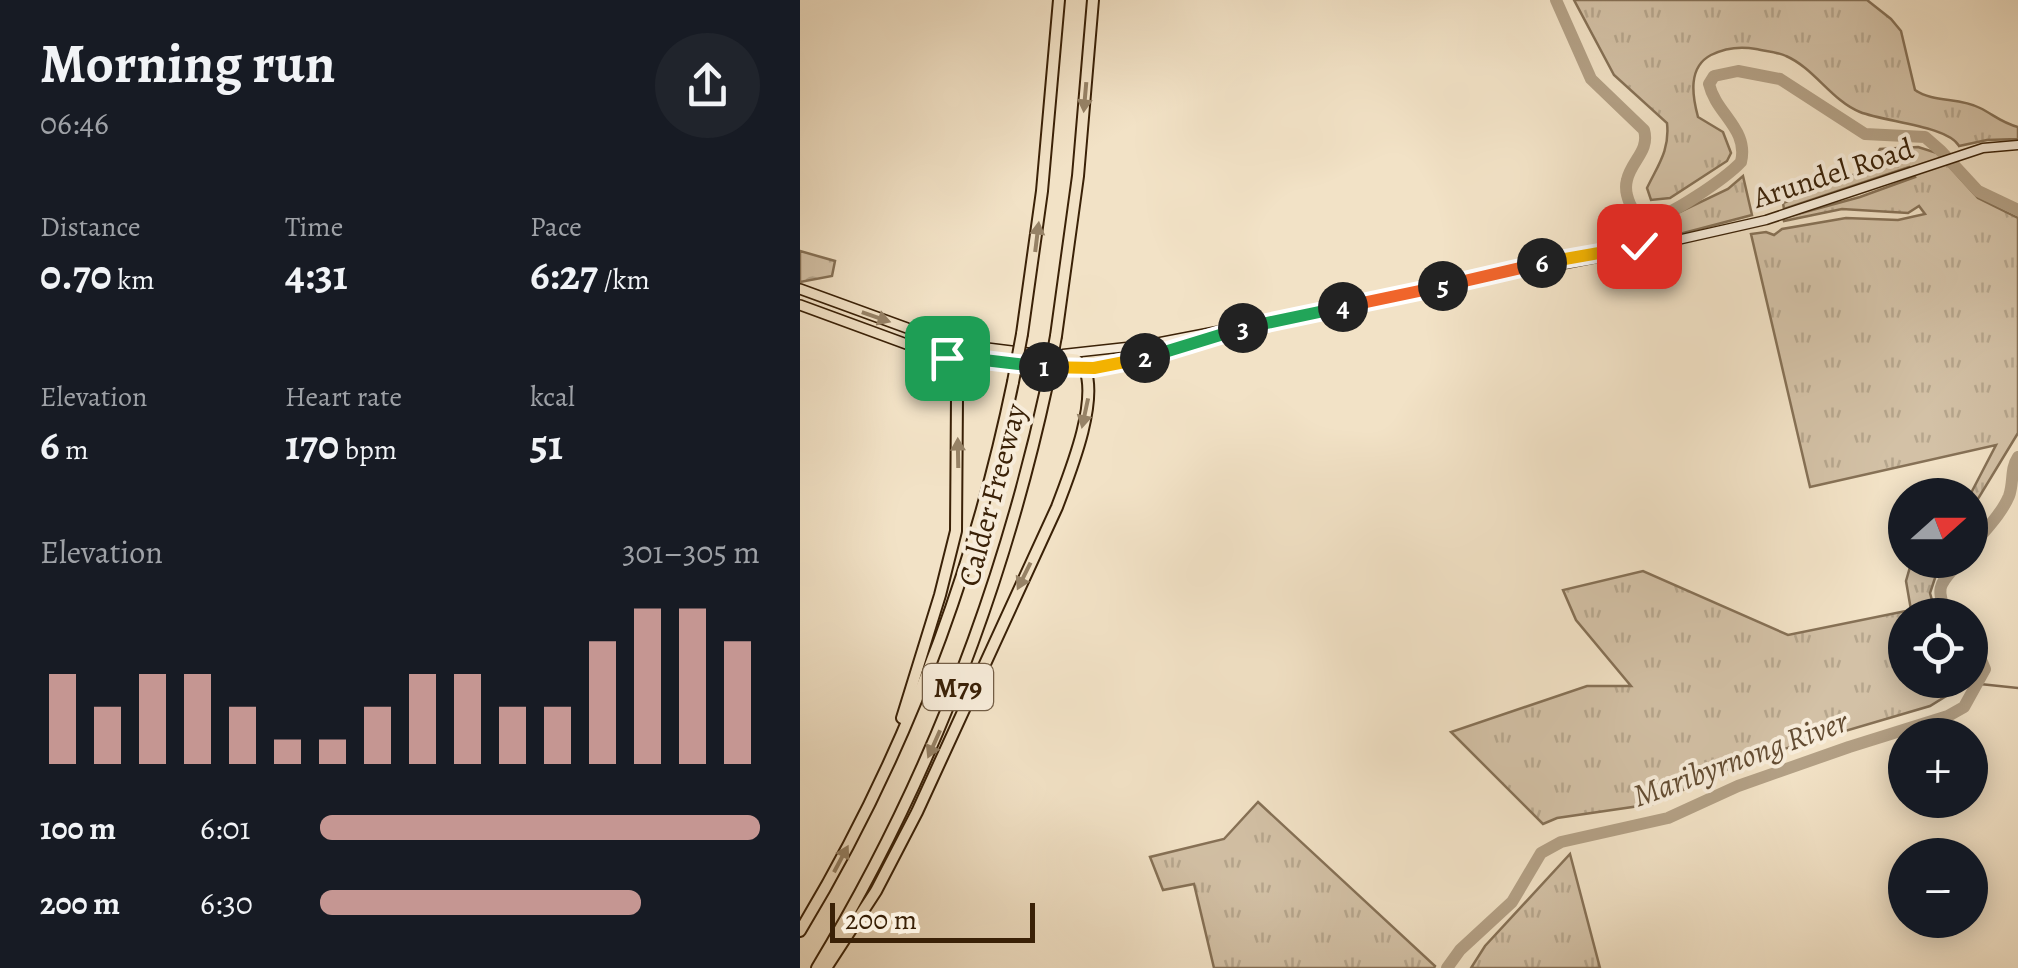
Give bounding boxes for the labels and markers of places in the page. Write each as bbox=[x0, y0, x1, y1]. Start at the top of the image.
pin bbox=[1597, 204, 1682, 289]
pin: 6 bbox=[1517, 238, 1567, 288]
pin: 5 bbox=[1418, 261, 1468, 311]
pin: 4 bbox=[1318, 282, 1368, 332]
pin: 3 bbox=[1218, 303, 1268, 353]
pin bbox=[905, 316, 990, 401]
pin: 2 bbox=[1120, 333, 1170, 383]
pin: 1 bbox=[1019, 342, 1069, 392]

